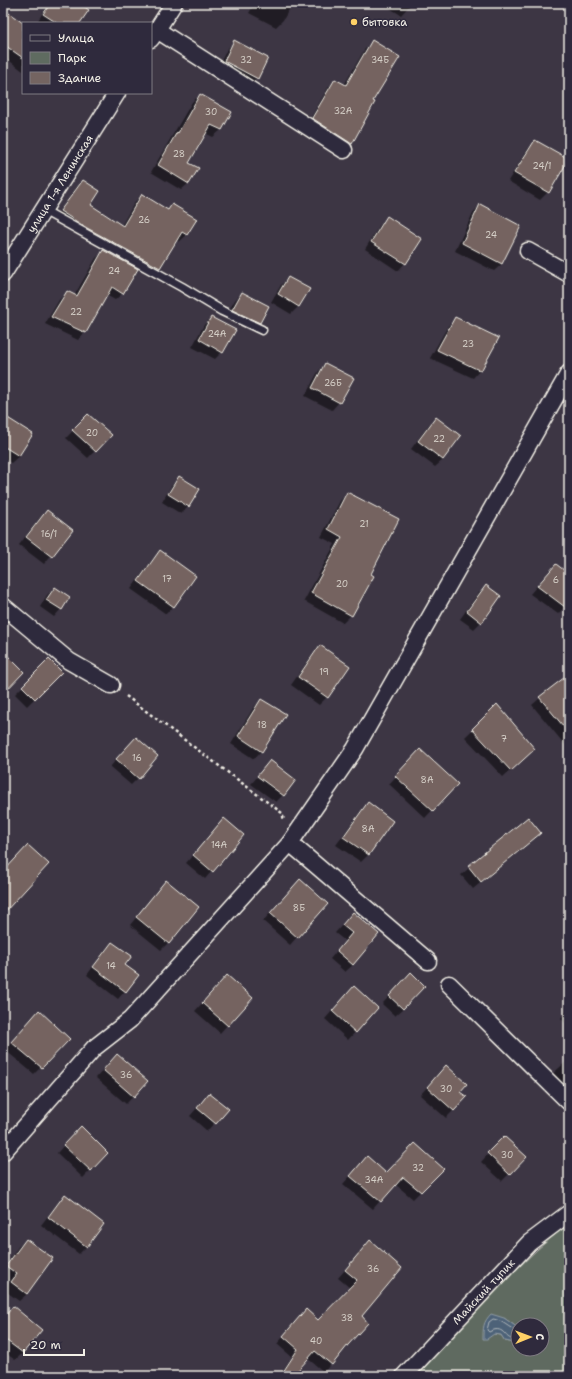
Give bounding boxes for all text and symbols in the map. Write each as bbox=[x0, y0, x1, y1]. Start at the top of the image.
place label: бытовка bbox=[362, 15, 407, 30]
marker: бытовка bbox=[349, 17, 359, 27]
legend bbox=[22, 22, 152, 94]
text: Улица bbox=[58, 30, 95, 46]
text: Парк bbox=[58, 50, 87, 66]
house number: 32 bbox=[240, 54, 252, 66]
house number: 34Б bbox=[371, 54, 389, 66]
text: Здание bbox=[58, 70, 102, 86]
house number: 32А bbox=[334, 105, 353, 117]
house number: 30 bbox=[205, 106, 217, 118]
street label: улица 1-я Ленинская bbox=[24, 132, 97, 236]
house number: 28 bbox=[173, 148, 185, 160]
house number: 24/1 bbox=[533, 160, 551, 172]
house number: 26 bbox=[138, 214, 150, 226]
house number: 24 bbox=[485, 229, 497, 241]
house number: 24 bbox=[108, 265, 120, 277]
house number: 22 bbox=[70, 306, 82, 318]
house number: 24А bbox=[208, 328, 227, 340]
house number: 23 bbox=[462, 338, 474, 350]
house number: 26Б bbox=[324, 377, 342, 389]
house number: 20 bbox=[86, 427, 98, 439]
house number: 22 bbox=[433, 433, 445, 445]
house number: 21 bbox=[359, 518, 369, 530]
house number: 16/1 bbox=[41, 528, 57, 540]
house number: 17 bbox=[162, 573, 172, 585]
house number: 6 bbox=[553, 574, 559, 586]
house number: 20 bbox=[336, 578, 348, 590]
house number: 19 bbox=[319, 666, 329, 678]
house number: 18 bbox=[257, 719, 267, 731]
house number: 7 bbox=[501, 733, 507, 745]
house number: 16 bbox=[132, 752, 142, 764]
house number: 8А bbox=[421, 774, 434, 786]
house number: 8А bbox=[362, 823, 375, 835]
house number: 14А bbox=[211, 839, 228, 851]
house number: 8Б bbox=[293, 902, 305, 914]
house number: 14 bbox=[106, 960, 116, 972]
house number: 36 bbox=[120, 1069, 132, 1081]
house number: 30 bbox=[440, 1083, 452, 1095]
house number: 30 bbox=[501, 1149, 513, 1161]
house number: 32 bbox=[412, 1162, 424, 1174]
house number: 34А bbox=[365, 1174, 384, 1186]
street label: Майский тупик bbox=[449, 1256, 518, 1328]
house number: 36 bbox=[367, 1263, 379, 1275]
house number: 38 bbox=[341, 1312, 353, 1324]
north arrow bbox=[510, 1317, 550, 1357]
scale bar bbox=[24, 1331, 84, 1357]
text: С bbox=[532, 1333, 547, 1341]
house number: 40 bbox=[310, 1335, 322, 1347]
text: 20 m bbox=[30, 1337, 61, 1353]

